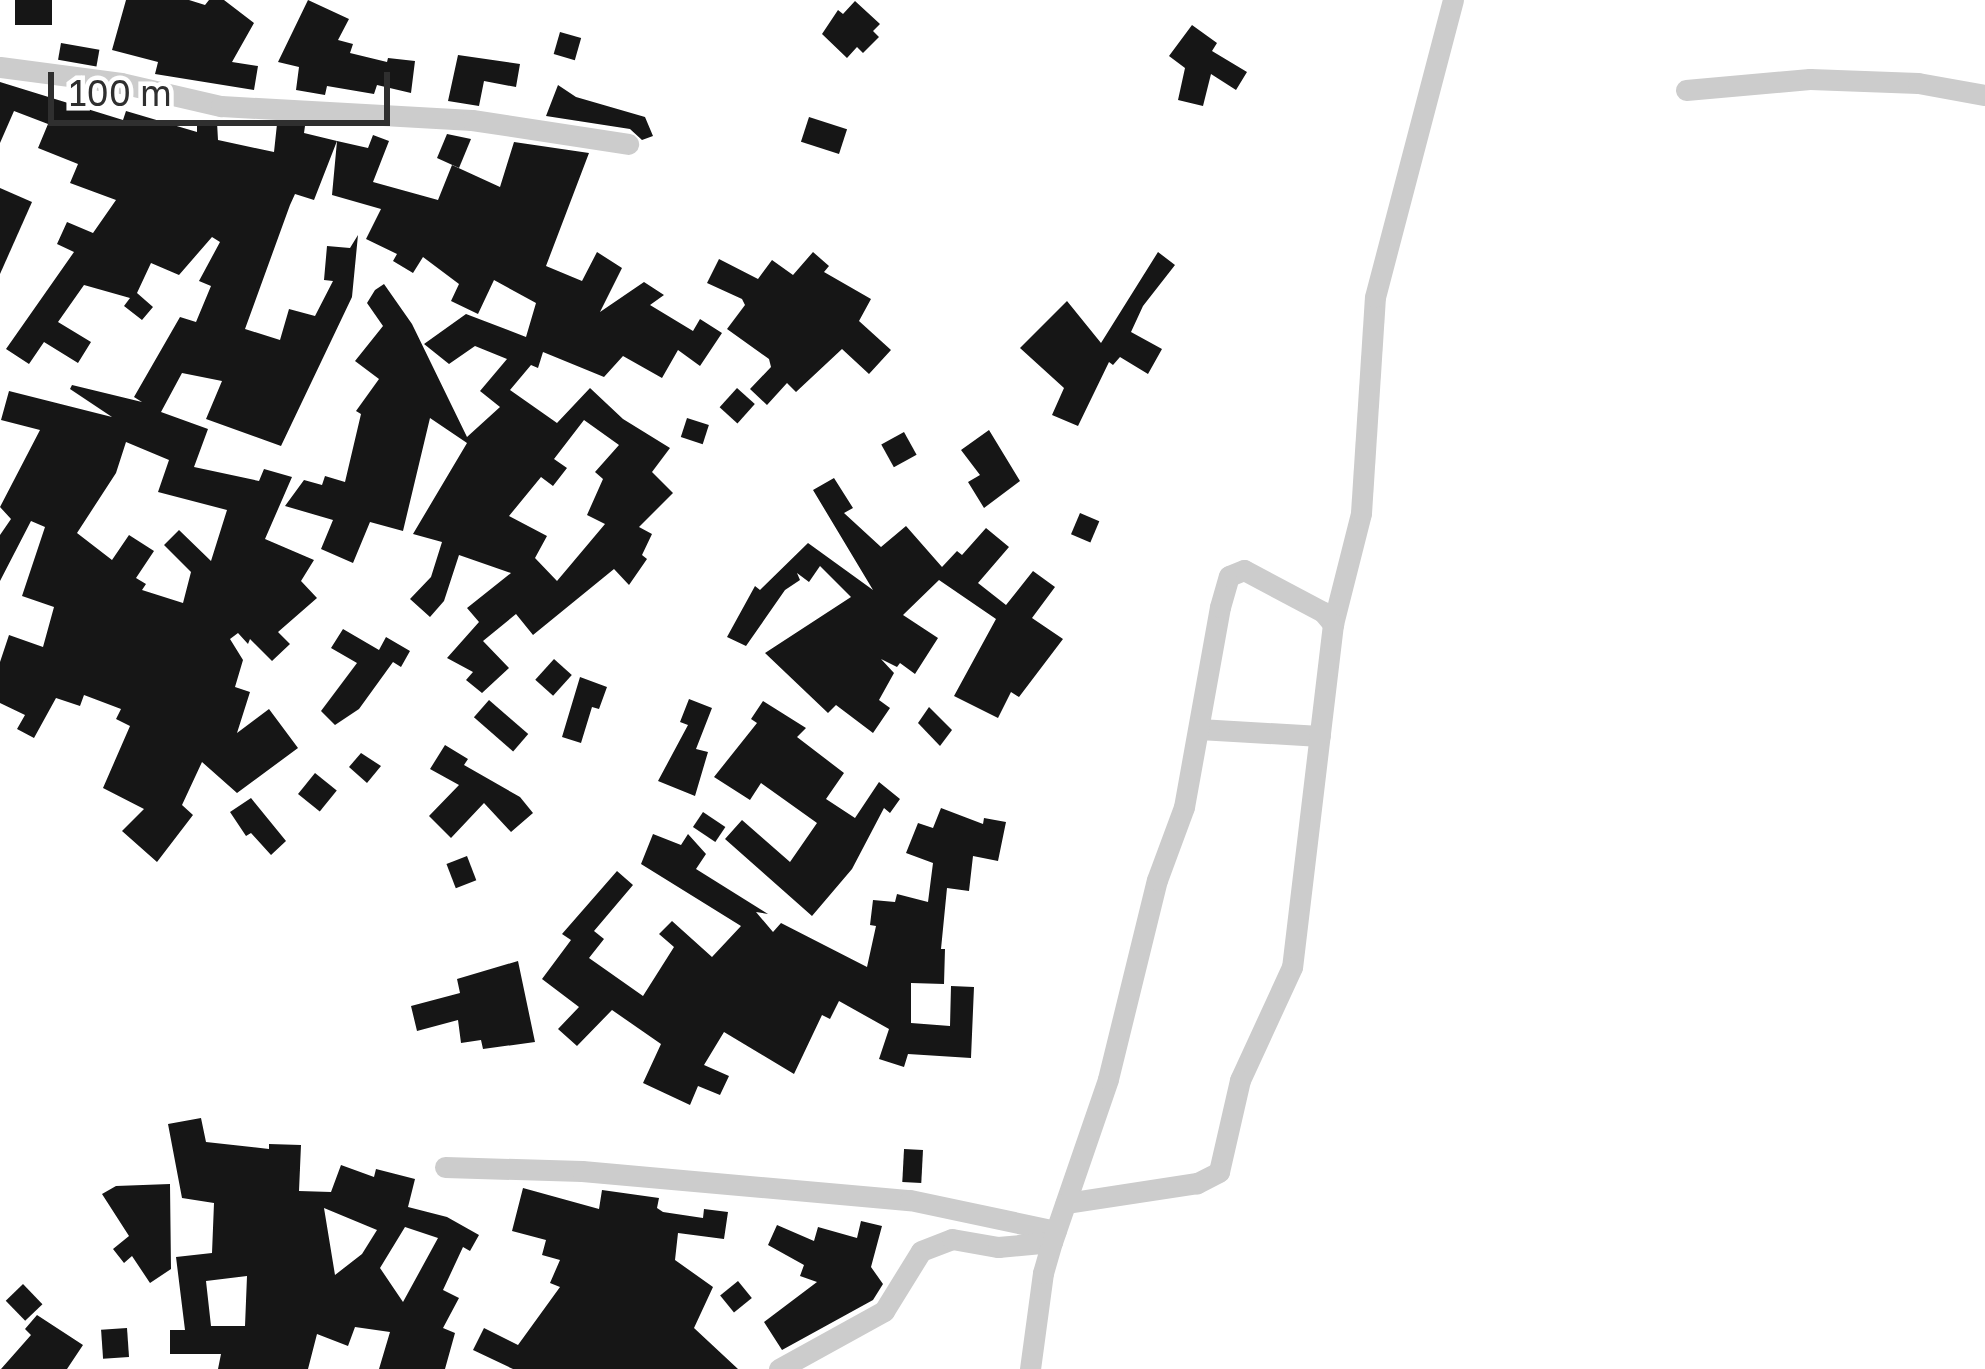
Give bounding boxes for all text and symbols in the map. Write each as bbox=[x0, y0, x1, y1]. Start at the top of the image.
scale bar bbox=[54, 48, 396, 122]
text: 100 m bbox=[69, 71, 172, 114]

